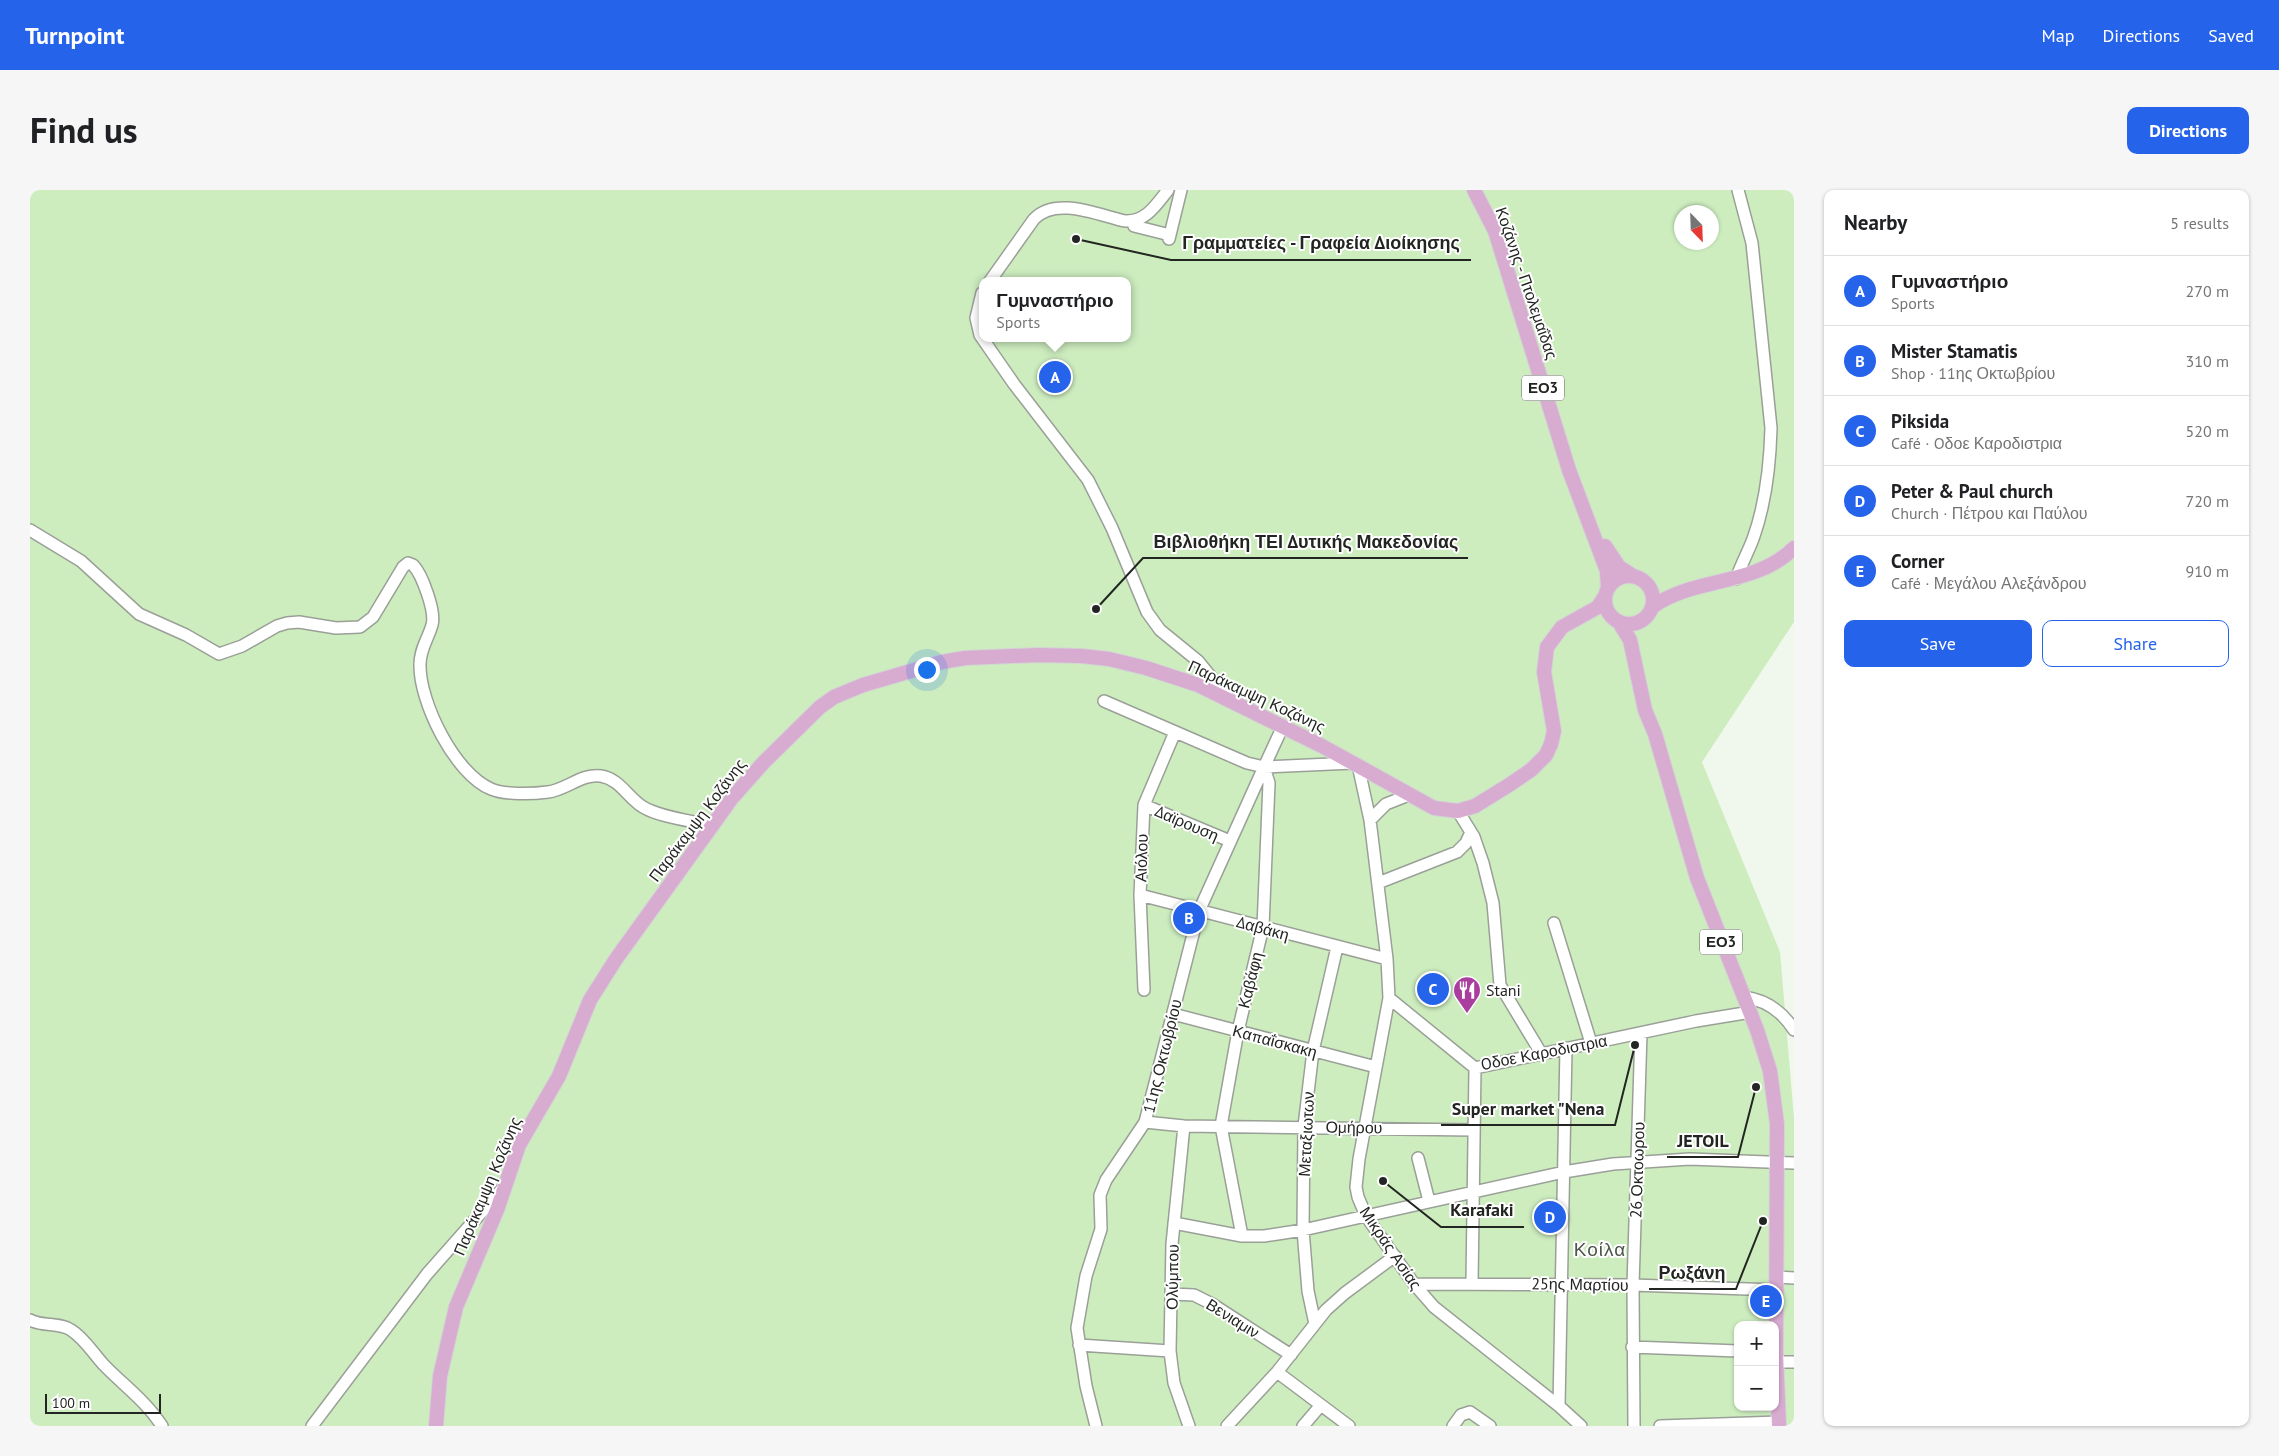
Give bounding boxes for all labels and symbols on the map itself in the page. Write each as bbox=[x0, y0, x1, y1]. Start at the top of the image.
street label: Κοζάνης - Πτολεμαΐδας bbox=[1492, 204, 1563, 362]
north arrow bbox=[1674, 205, 1719, 250]
callout: Γραμματείες - Γραφεία Διοίκησης bbox=[1171, 227, 1471, 260]
text: Γραμματείες - Γραφεία Διοίκησης bbox=[1182, 231, 1460, 254]
pin: A bbox=[1039, 358, 1071, 396]
road number: ΕΟ3 bbox=[1522, 376, 1564, 400]
callout: Βιβλιοθήκη ΤΕΙ Δυτικής Μακεδονίας bbox=[1143, 525, 1468, 558]
text: Βιβλιοθήκη ΤΕΙ Δυτικής Μακεδονίας bbox=[1154, 530, 1458, 553]
street label: Παράκαμψη Κοζάνης bbox=[1185, 655, 1329, 737]
your location bbox=[914, 657, 940, 683]
street label: Παράκαμψη Κοζάνης bbox=[644, 754, 750, 885]
street label: Δαϊρουση bbox=[1152, 801, 1222, 845]
street label: Αιόλου bbox=[1130, 834, 1152, 882]
pin: B bbox=[1173, 899, 1205, 937]
street label: Δαβάκη bbox=[1234, 911, 1292, 945]
road number: ΕΟ3 bbox=[1700, 930, 1742, 954]
street label: Καβάφη bbox=[1233, 950, 1267, 1010]
pin: C bbox=[1417, 970, 1449, 1008]
restaurant icon: Stani bbox=[1452, 975, 1482, 1014]
place label: Stani bbox=[1486, 980, 1521, 1000]
street label: 11ης Οκτωβρίου bbox=[1138, 997, 1186, 1115]
street label: Καπαΐσκακη bbox=[1230, 1020, 1320, 1062]
street label: Oδοε Καροδιστρια bbox=[1479, 1030, 1609, 1074]
street label: Μεταξιωτων bbox=[1294, 1091, 1318, 1177]
callout: Super market "Nena bbox=[1441, 1092, 1615, 1125]
text: Super market "Nena bbox=[1452, 1097, 1604, 1120]
street label: Παράκαμψη Κοζάνης bbox=[449, 1113, 525, 1258]
street label: Ομήρου bbox=[1325, 1117, 1383, 1137]
street label: 26 Οκτοωρου bbox=[1625, 1121, 1649, 1219]
callout: JETOIL bbox=[1667, 1124, 1738, 1157]
text: JETOIL bbox=[1676, 1129, 1729, 1152]
callout: Karafaki bbox=[1441, 1194, 1524, 1227]
text: Karafaki bbox=[1450, 1198, 1514, 1221]
pin: D bbox=[1534, 1198, 1566, 1236]
street label: Μικράς Ασίας bbox=[1356, 1202, 1426, 1294]
district label: Κοίλα bbox=[1574, 1237, 1626, 1261]
street label: Ολύμπου bbox=[1161, 1244, 1183, 1310]
callout: Ρωξάνη bbox=[1649, 1256, 1736, 1289]
text: Ρωξάνη bbox=[1658, 1261, 1726, 1284]
street label: 25ης Μαρτίου bbox=[1531, 1273, 1629, 1295]
pin: E bbox=[1750, 1282, 1782, 1320]
street label: Βενιαμιν bbox=[1203, 1294, 1263, 1342]
scale bar bbox=[45, 1391, 161, 1414]

